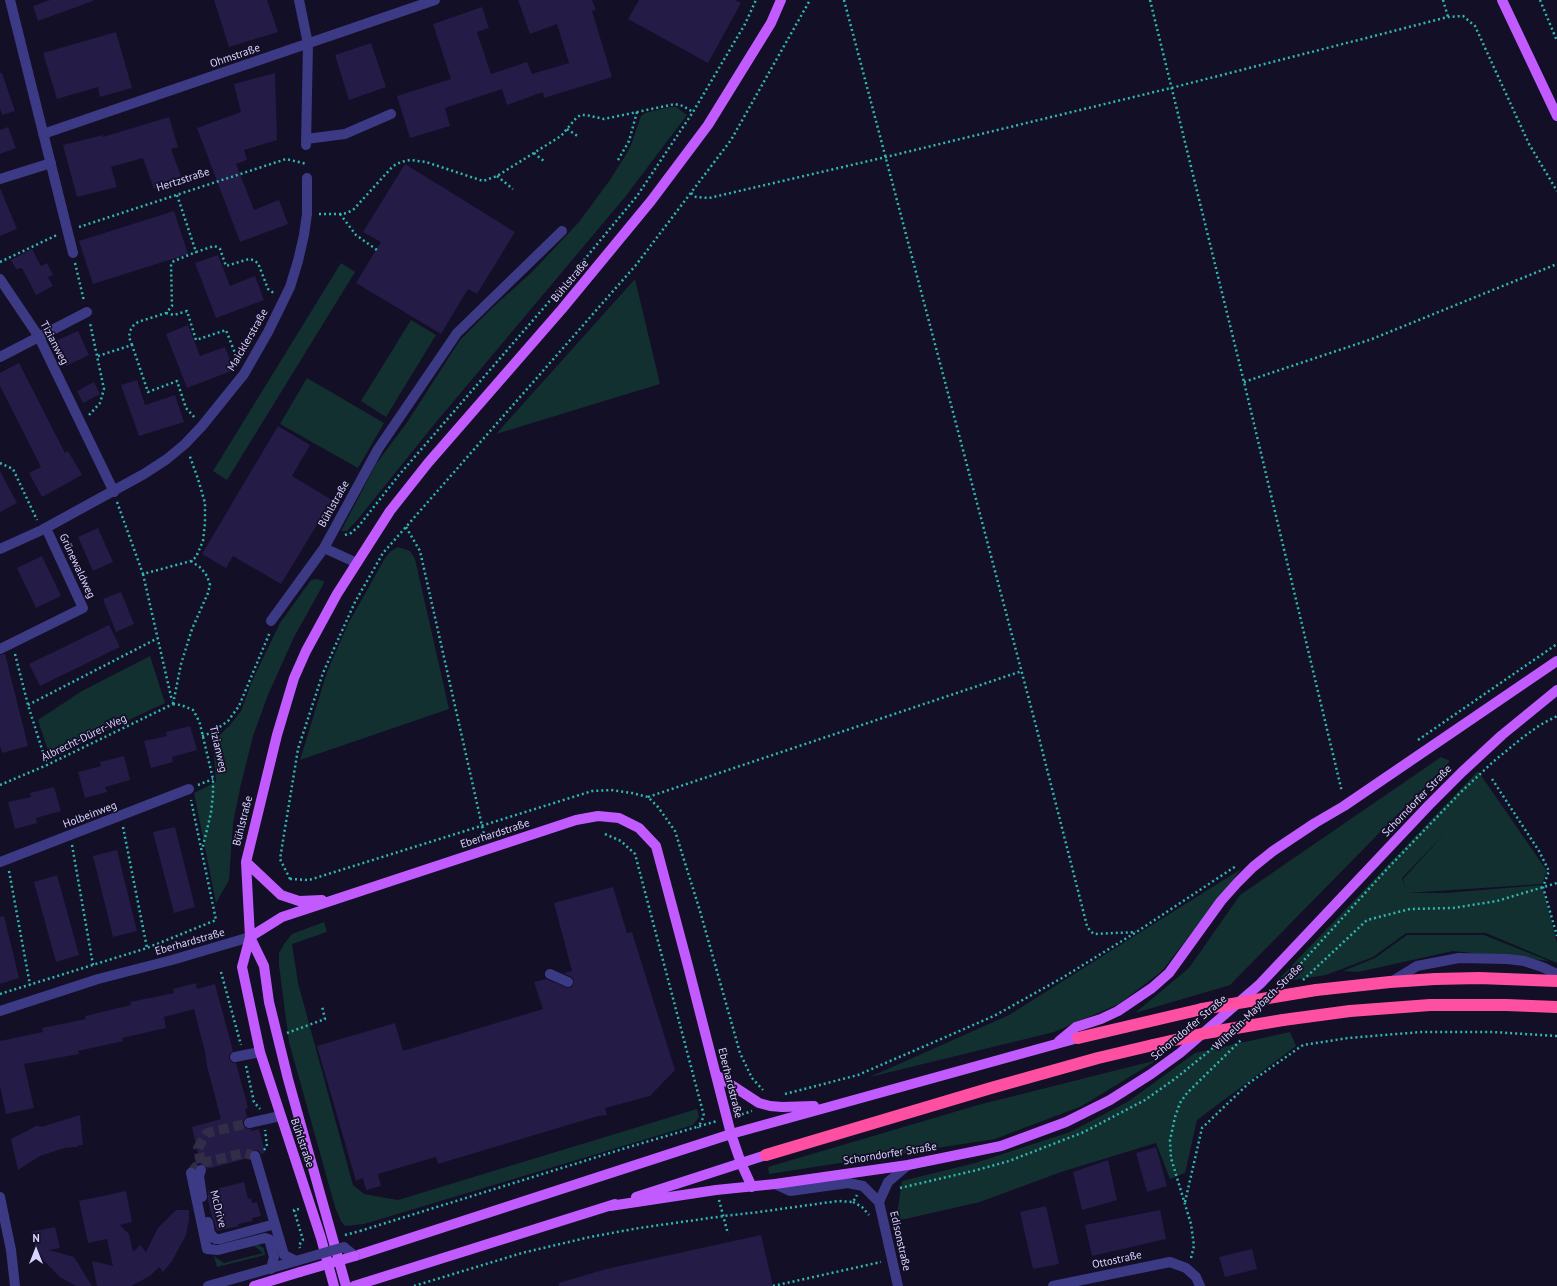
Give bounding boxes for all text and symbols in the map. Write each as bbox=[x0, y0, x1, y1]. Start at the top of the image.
street label: Ohmstraße bbox=[208, 41, 262, 71]
street label: Hertzstraße bbox=[155, 165, 211, 195]
street label: Bühlstraße bbox=[548, 257, 592, 305]
street label: Maicklerstraße bbox=[225, 307, 271, 373]
street label: Tizianweg bbox=[37, 319, 71, 367]
street label: Bühlstraße bbox=[316, 478, 352, 530]
street label: Grünewaldweg bbox=[56, 532, 98, 600]
street label: Albrecht-Dürer-Weg bbox=[39, 712, 129, 764]
street label: Tizianweg bbox=[206, 724, 230, 774]
street label: Schorndorfer Straße bbox=[1379, 762, 1455, 840]
street label: Bühlstraße bbox=[230, 795, 256, 847]
street label: Holbeinweg bbox=[61, 799, 119, 831]
street label: Eberhardstraße bbox=[459, 817, 531, 851]
street label: Eberhardstraße bbox=[154, 926, 226, 958]
street label: Wilhelm-Maybach-Straße bbox=[1210, 961, 1306, 1053]
street label: Schorndorfer Straße bbox=[1149, 993, 1229, 1063]
street label: Eberhardstraße bbox=[715, 1046, 745, 1120]
street label: Bühlstraße bbox=[287, 1117, 317, 1169]
street label: Schorndorfer Straße bbox=[842, 1140, 938, 1168]
street label: McDrive bbox=[207, 1189, 229, 1229]
street label: Edisonstraße bbox=[887, 1210, 913, 1272]
north arrow bbox=[16, 1230, 56, 1270]
text: N bbox=[32, 1231, 40, 1245]
street label: Ottostraße bbox=[1091, 1248, 1143, 1272]

